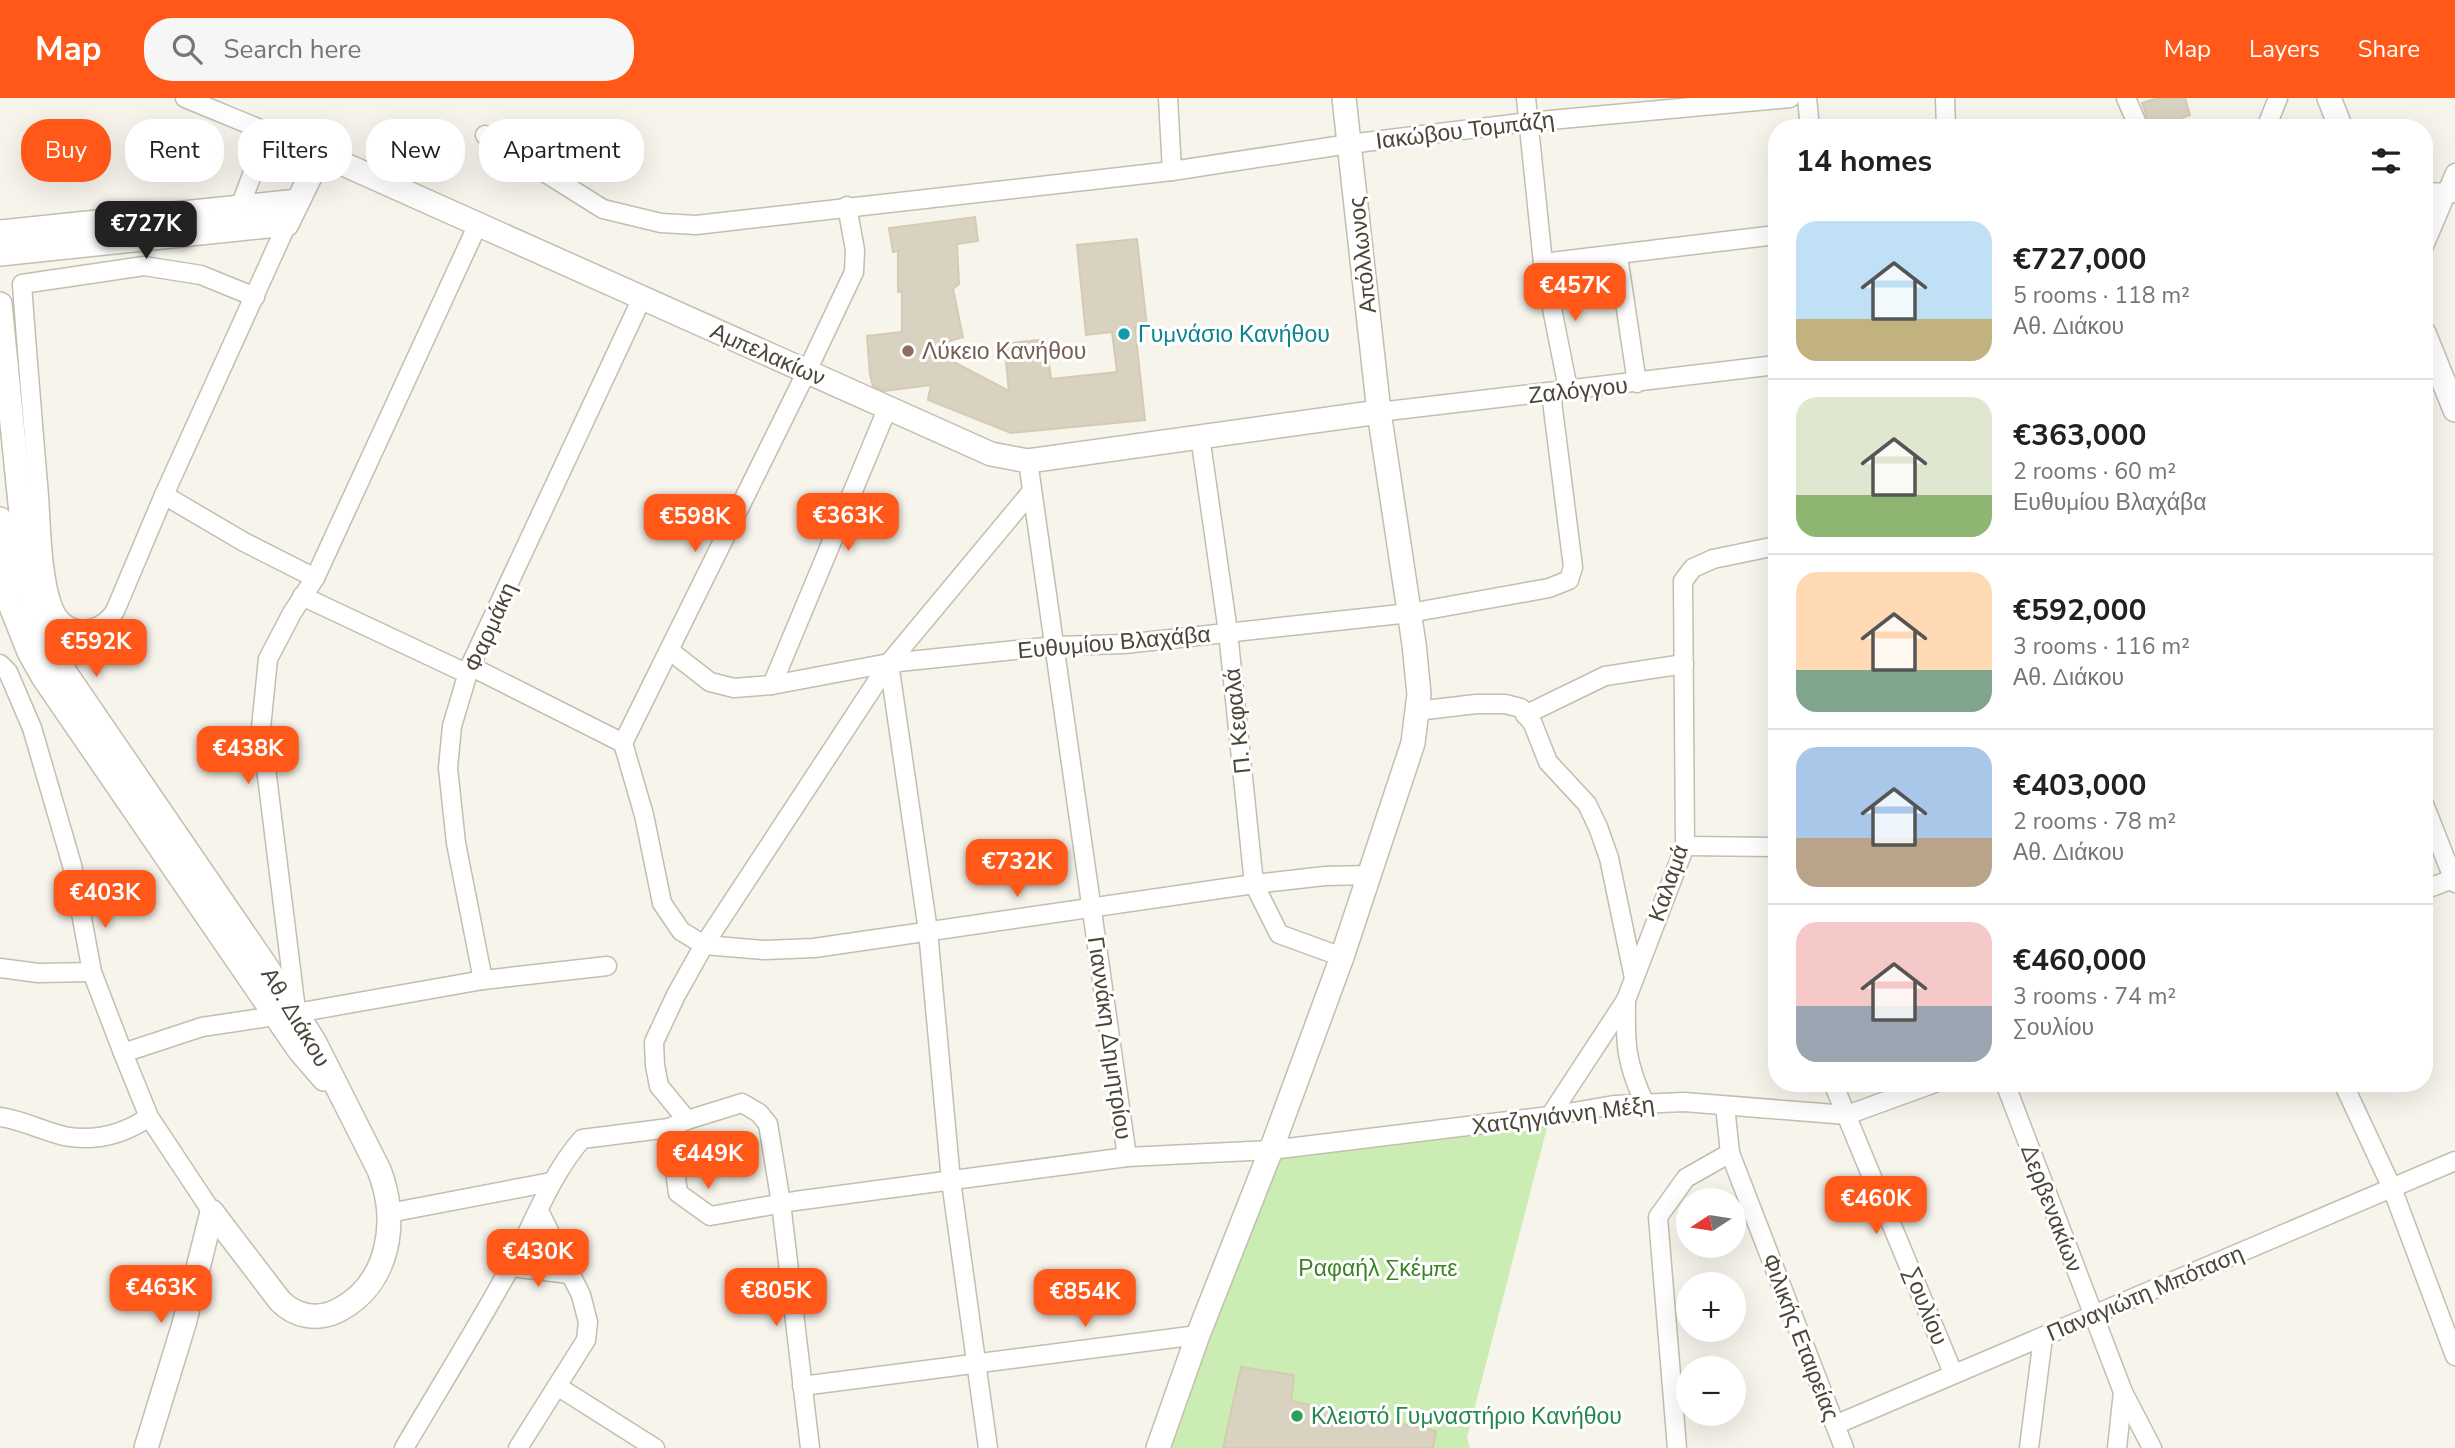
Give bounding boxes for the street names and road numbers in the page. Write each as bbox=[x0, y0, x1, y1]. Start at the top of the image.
street label: Ιακώβου Τομπάζη bbox=[1374, 104, 1556, 157]
street label: Απόλλωνος bbox=[1341, 195, 1384, 315]
street label: Αμπελακίων bbox=[706, 315, 830, 394]
street label: Ζαλόγγου bbox=[1527, 370, 1629, 411]
street label: Φαρμάκη bbox=[457, 577, 524, 677]
street label: Ευθυμίου Βλαχάβα bbox=[1016, 619, 1212, 666]
street label: Π. Κεφαλά bbox=[1217, 667, 1258, 775]
street label: Καλαμά bbox=[1641, 841, 1696, 926]
street label: Γιαννάκη Δημητρίου bbox=[1080, 935, 1139, 1141]
street label: Αθ. Διάκου bbox=[254, 962, 337, 1073]
street label: Χατζηγιάννη Μέξη bbox=[1470, 1089, 1656, 1142]
street label: Δερβενακίων bbox=[2013, 1140, 2090, 1276]
street label: Παναγιώτη Μπόταση bbox=[2042, 1238, 2248, 1349]
street label: Φιλικής Εταιρείας bbox=[1754, 1249, 1847, 1425]
street label: Σουλίου bbox=[1896, 1263, 1955, 1350]

